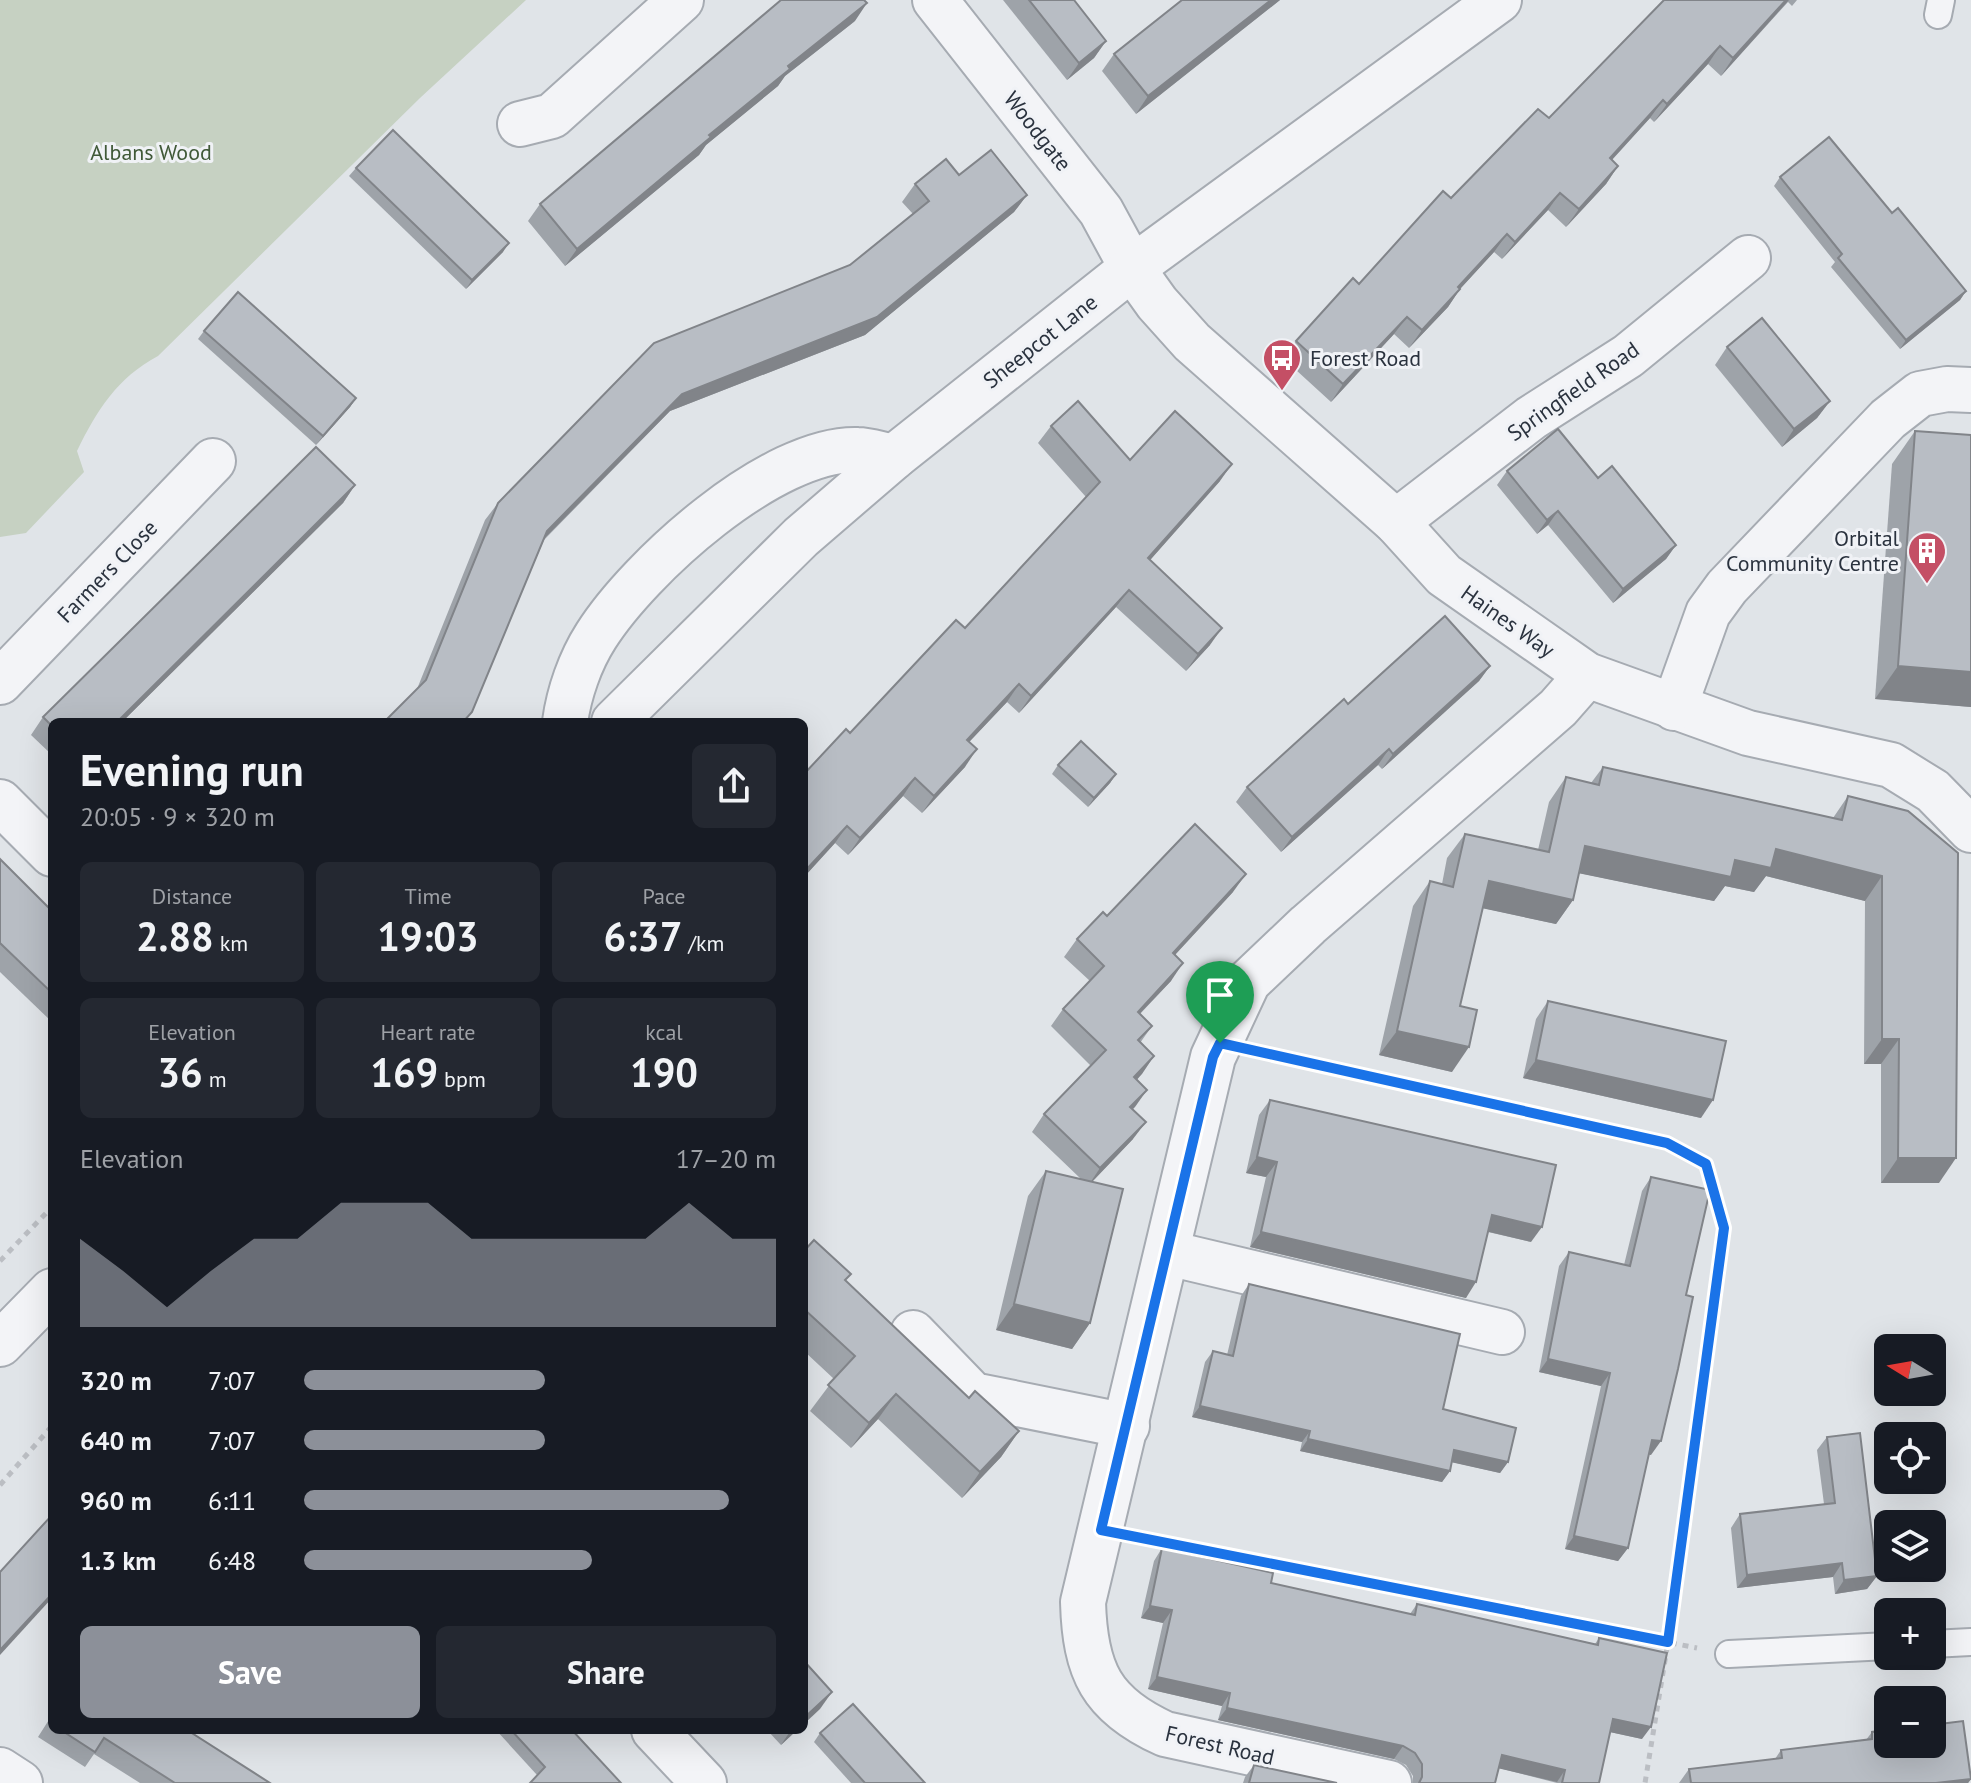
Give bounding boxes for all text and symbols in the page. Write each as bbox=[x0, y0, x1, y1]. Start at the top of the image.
street label: Woodgate bbox=[998, 85, 1078, 177]
park label: Albans Wood bbox=[90, 138, 212, 166]
street label: Sheepcot Lane bbox=[977, 288, 1103, 394]
street label: Springfield Road bbox=[1502, 335, 1644, 447]
bus stop icon: Forest Road bbox=[1261, 337, 1303, 392]
place label: Forest Road bbox=[1310, 344, 1421, 372]
street label: Farmers Close bbox=[51, 514, 163, 628]
place label: Orbital Community Centre bbox=[1726, 524, 1900, 577]
building icon: Orbital Community Centre bbox=[1906, 530, 1948, 585]
street label: Haines Way bbox=[1456, 579, 1561, 664]
text: Evening run bbox=[80, 741, 304, 798]
button: share bbox=[692, 744, 776, 828]
text: 20:05 · 9 × 320 m bbox=[80, 800, 275, 833]
text: Distance bbox=[152, 882, 232, 910]
text: Time bbox=[404, 882, 452, 910]
text: Pace bbox=[642, 882, 686, 910]
text: 2.88 bbox=[136, 910, 214, 962]
text: 19:03 bbox=[377, 910, 479, 962]
text: 6:37 bbox=[604, 910, 682, 962]
text: km bbox=[214, 929, 248, 957]
text: /km bbox=[682, 929, 724, 957]
pin bbox=[1186, 961, 1254, 1043]
icon: arrive bbox=[1198, 973, 1242, 1017]
text: Elevation bbox=[148, 1018, 236, 1046]
text: Heart rate bbox=[380, 1018, 476, 1046]
text: kcal bbox=[645, 1018, 683, 1046]
text: 36 bbox=[157, 1046, 203, 1098]
text: 169 bbox=[370, 1046, 438, 1098]
text: 190 bbox=[630, 1046, 698, 1098]
text: m bbox=[203, 1065, 227, 1093]
text: bpm bbox=[438, 1065, 486, 1093]
text: Elevation bbox=[80, 1142, 184, 1175]
text: 17–20 m bbox=[676, 1142, 776, 1175]
north arrow bbox=[1874, 1334, 1946, 1406]
map controls bbox=[1874, 1334, 1946, 1758]
text: 320 m bbox=[80, 1364, 152, 1397]
text: 7:07 bbox=[208, 1364, 256, 1397]
button: locate bbox=[1874, 1422, 1946, 1494]
text: 640 m bbox=[80, 1424, 152, 1457]
text: 7:07 bbox=[208, 1424, 256, 1457]
text: 960 m bbox=[80, 1484, 152, 1517]
text: 6:11 bbox=[208, 1484, 256, 1517]
button: layers bbox=[1874, 1510, 1946, 1582]
text: 1.3 km bbox=[80, 1544, 156, 1577]
text: 6:48 bbox=[208, 1544, 256, 1577]
button: + bbox=[1874, 1598, 1946, 1670]
button: Save bbox=[80, 1626, 420, 1718]
button: Share bbox=[436, 1626, 776, 1718]
button: − bbox=[1874, 1686, 1946, 1758]
street label: Forest Road bbox=[1163, 1719, 1277, 1771]

